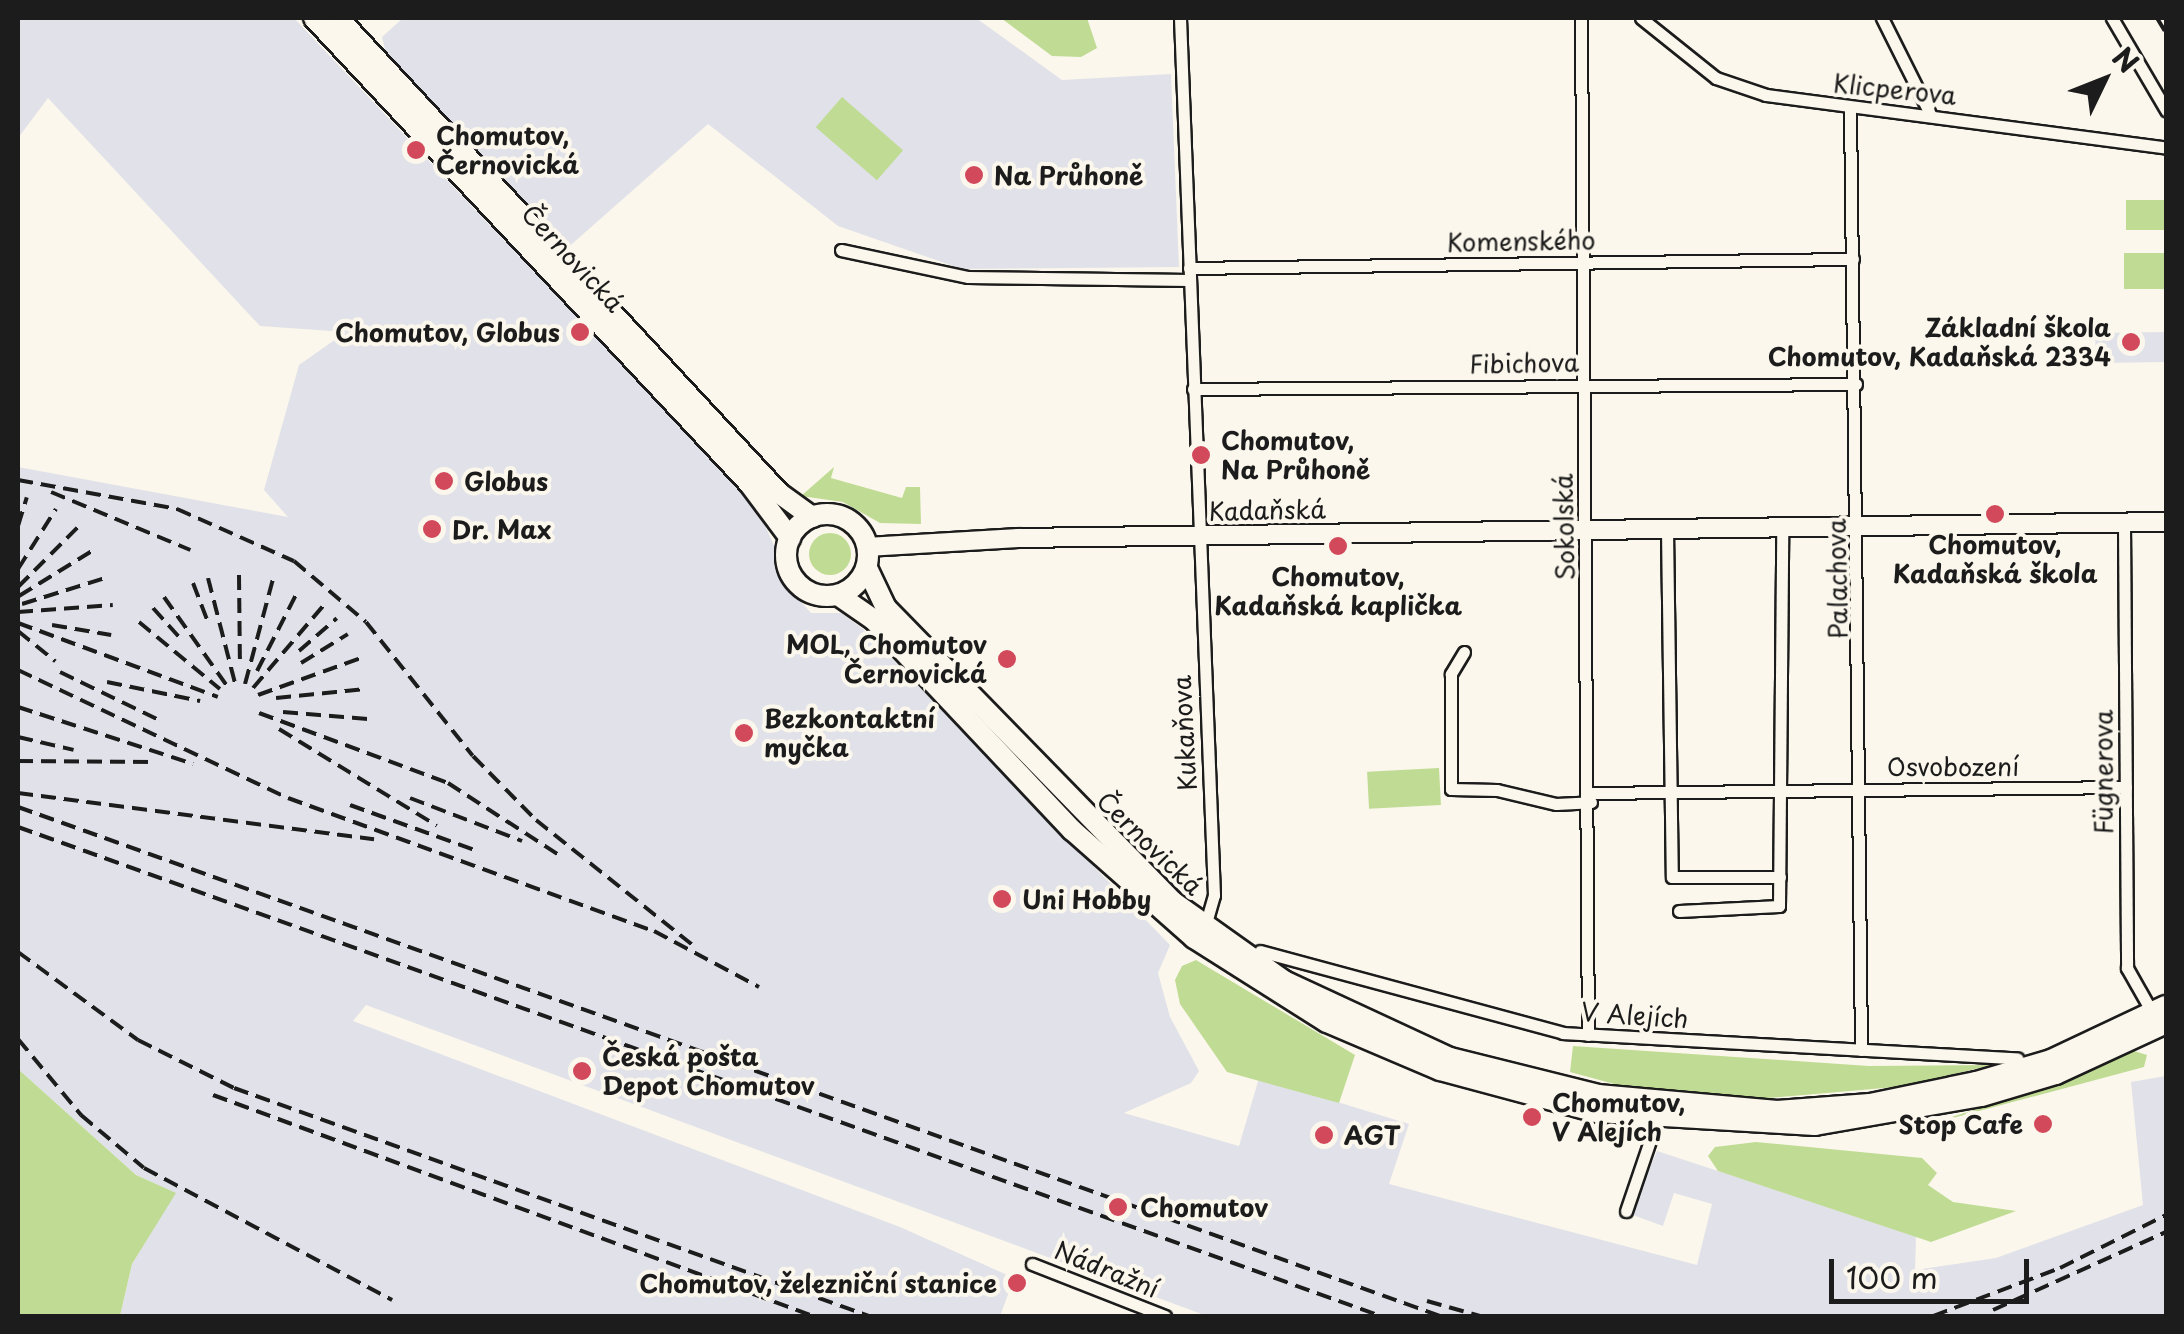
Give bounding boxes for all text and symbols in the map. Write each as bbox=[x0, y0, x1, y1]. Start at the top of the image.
north arrow bbox=[2054, 30, 2154, 130]
text: N bbox=[2103, 36, 2150, 82]
street label: Klicperova bbox=[1832, 68, 1958, 110]
place label: Chomutov, Černovická bbox=[436, 121, 579, 180]
marker: Chomutov, Černovická bbox=[405, 139, 427, 161]
place label: Na Průhoně bbox=[994, 160, 1143, 190]
marker: Na Průhoně bbox=[963, 164, 985, 186]
street label: Černovická bbox=[516, 198, 630, 318]
street label: Komenského bbox=[1446, 225, 1596, 257]
place label: Základní škola Chomutov, Kadaňská 2334 bbox=[1767, 313, 2111, 372]
place label: Chomutov, Globus bbox=[334, 317, 560, 347]
marker: Chomutov, Globus bbox=[569, 321, 591, 343]
marker: Základní škola Chomutov, Kadaňská 2334 bbox=[2120, 331, 2142, 353]
street label: Fibichova bbox=[1469, 347, 1579, 379]
place label: Chomutov, Na Průhoně bbox=[1221, 426, 1370, 485]
marker: Chomutov, Na Průhoně bbox=[1190, 444, 1212, 466]
place label: Globus bbox=[464, 466, 548, 496]
marker: Globus bbox=[433, 470, 455, 492]
street label: Sokolská bbox=[1548, 473, 1580, 581]
street label: Kadaňská bbox=[1208, 494, 1326, 526]
marker: Chomutov, Kadaňská škola bbox=[1984, 503, 2006, 525]
place label: Dr. Max bbox=[452, 514, 552, 544]
marker: Dr. Max bbox=[421, 518, 443, 540]
street label: Palachova bbox=[1821, 518, 1853, 640]
place label: Chomutov, Kadaňská škola bbox=[1893, 530, 2097, 589]
marker: Chomutov, Kadaňská kaplička bbox=[1327, 535, 1349, 557]
place label: Chomutov, Kadaňská kaplička bbox=[1214, 562, 1462, 621]
place label: MOL, Chomutov Černovická bbox=[786, 630, 987, 689]
marker: MOL, Chomutov Černovická bbox=[996, 648, 1018, 670]
street label: Kukaňova bbox=[1166, 674, 1202, 792]
place label: Bezkontaktní myčka bbox=[764, 704, 935, 763]
street label: Fügnerova bbox=[2088, 710, 2118, 834]
marker: Bezkontaktní myčka bbox=[733, 722, 755, 744]
street label: Osvobození bbox=[1887, 751, 2019, 781]
street label: Černovická bbox=[1091, 785, 1209, 901]
place label: Uni Hobby bbox=[1022, 884, 1152, 914]
marker: Uni Hobby bbox=[991, 888, 1013, 910]
street label: V Alejích bbox=[1580, 996, 1690, 1034]
place label: Česká pošta Depot Chomutov bbox=[602, 1042, 815, 1101]
marker: Česká pošta Depot Chomutov bbox=[571, 1060, 593, 1082]
place label: Chomutov, V Alejích bbox=[1552, 1088, 1685, 1147]
marker: Chomutov, V Alejích bbox=[1521, 1106, 1543, 1128]
place label: Stop Cafe bbox=[1898, 1109, 2023, 1139]
marker: Stop Cafe bbox=[2032, 1113, 2054, 1135]
place label: AGT bbox=[1344, 1120, 1400, 1150]
marker: AGT bbox=[1313, 1124, 1335, 1146]
place label: Chomutov bbox=[1140, 1192, 1268, 1222]
marker: Chomutov bbox=[1105, 1194, 1131, 1220]
street label: Nádražní bbox=[1050, 1234, 1164, 1304]
scale bar bbox=[1834, 1239, 2034, 1301]
text: 100 m bbox=[1846, 1254, 1938, 1299]
place label: Chomutov, železniční stanice bbox=[636, 1268, 997, 1298]
marker: Chomutov, železniční stanice bbox=[1006, 1272, 1028, 1294]

